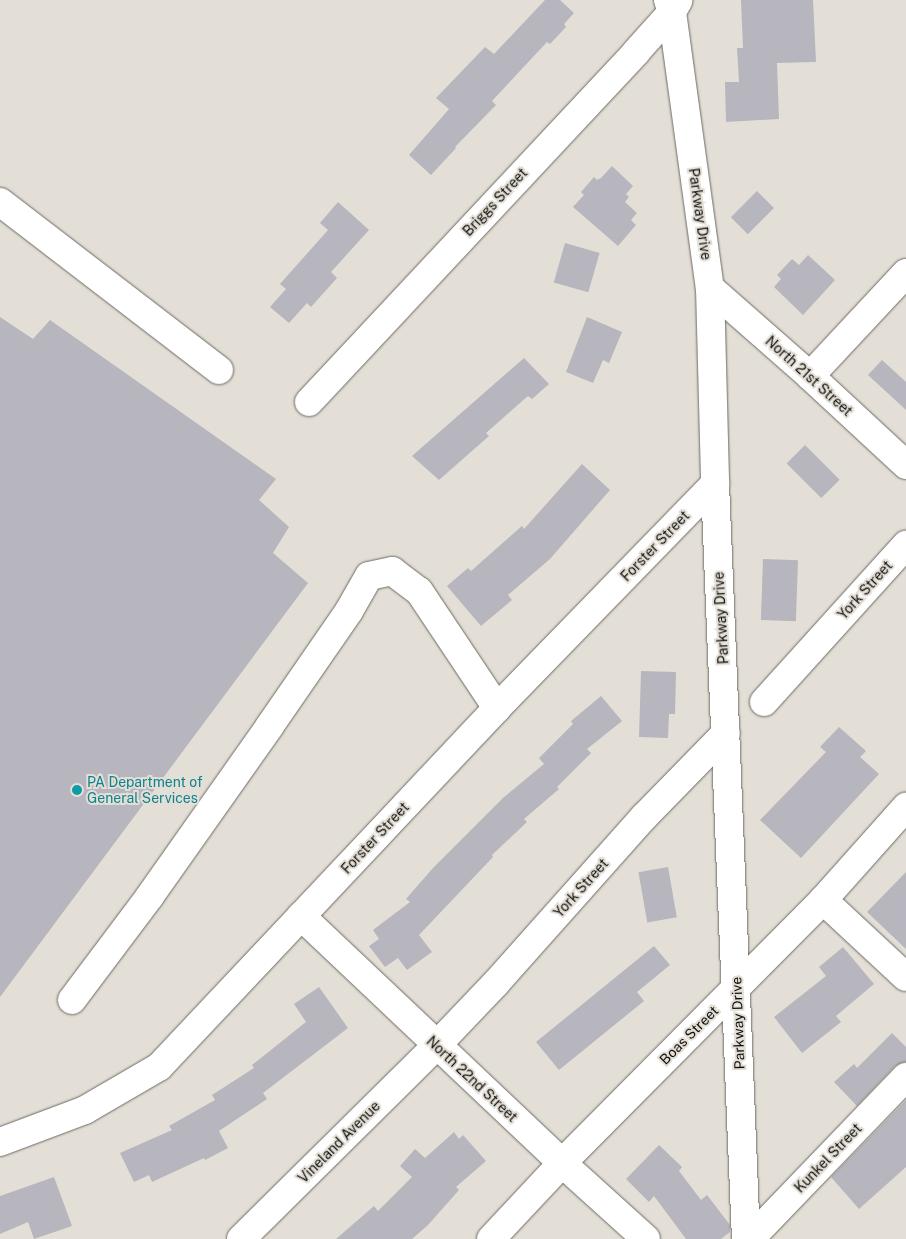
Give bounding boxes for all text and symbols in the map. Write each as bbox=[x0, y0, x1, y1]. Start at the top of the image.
street label: Briggs Street bbox=[459, 165, 531, 239]
street label: Parkway Drive bbox=[685, 167, 715, 261]
street label: North 21st Street bbox=[762, 333, 856, 419]
street label: Forster Street bbox=[617, 507, 693, 585]
street label: York Street bbox=[834, 557, 896, 623]
street label: Parkway Drive bbox=[710, 571, 732, 665]
place label: PA Department of General Services bbox=[87, 774, 203, 806]
marker: PA Department of General Services bbox=[71, 784, 83, 796]
street label: Forster Street bbox=[338, 799, 412, 877]
street label: York Street bbox=[550, 855, 612, 921]
street label: Parkway Drive bbox=[728, 976, 748, 1070]
street label: Boas Street bbox=[656, 1002, 722, 1068]
street label: North 22nd Street bbox=[423, 1033, 521, 1125]
street label: Vineland Avenue bbox=[295, 1098, 383, 1186]
street label: Kunkel Street bbox=[791, 1120, 865, 1196]

